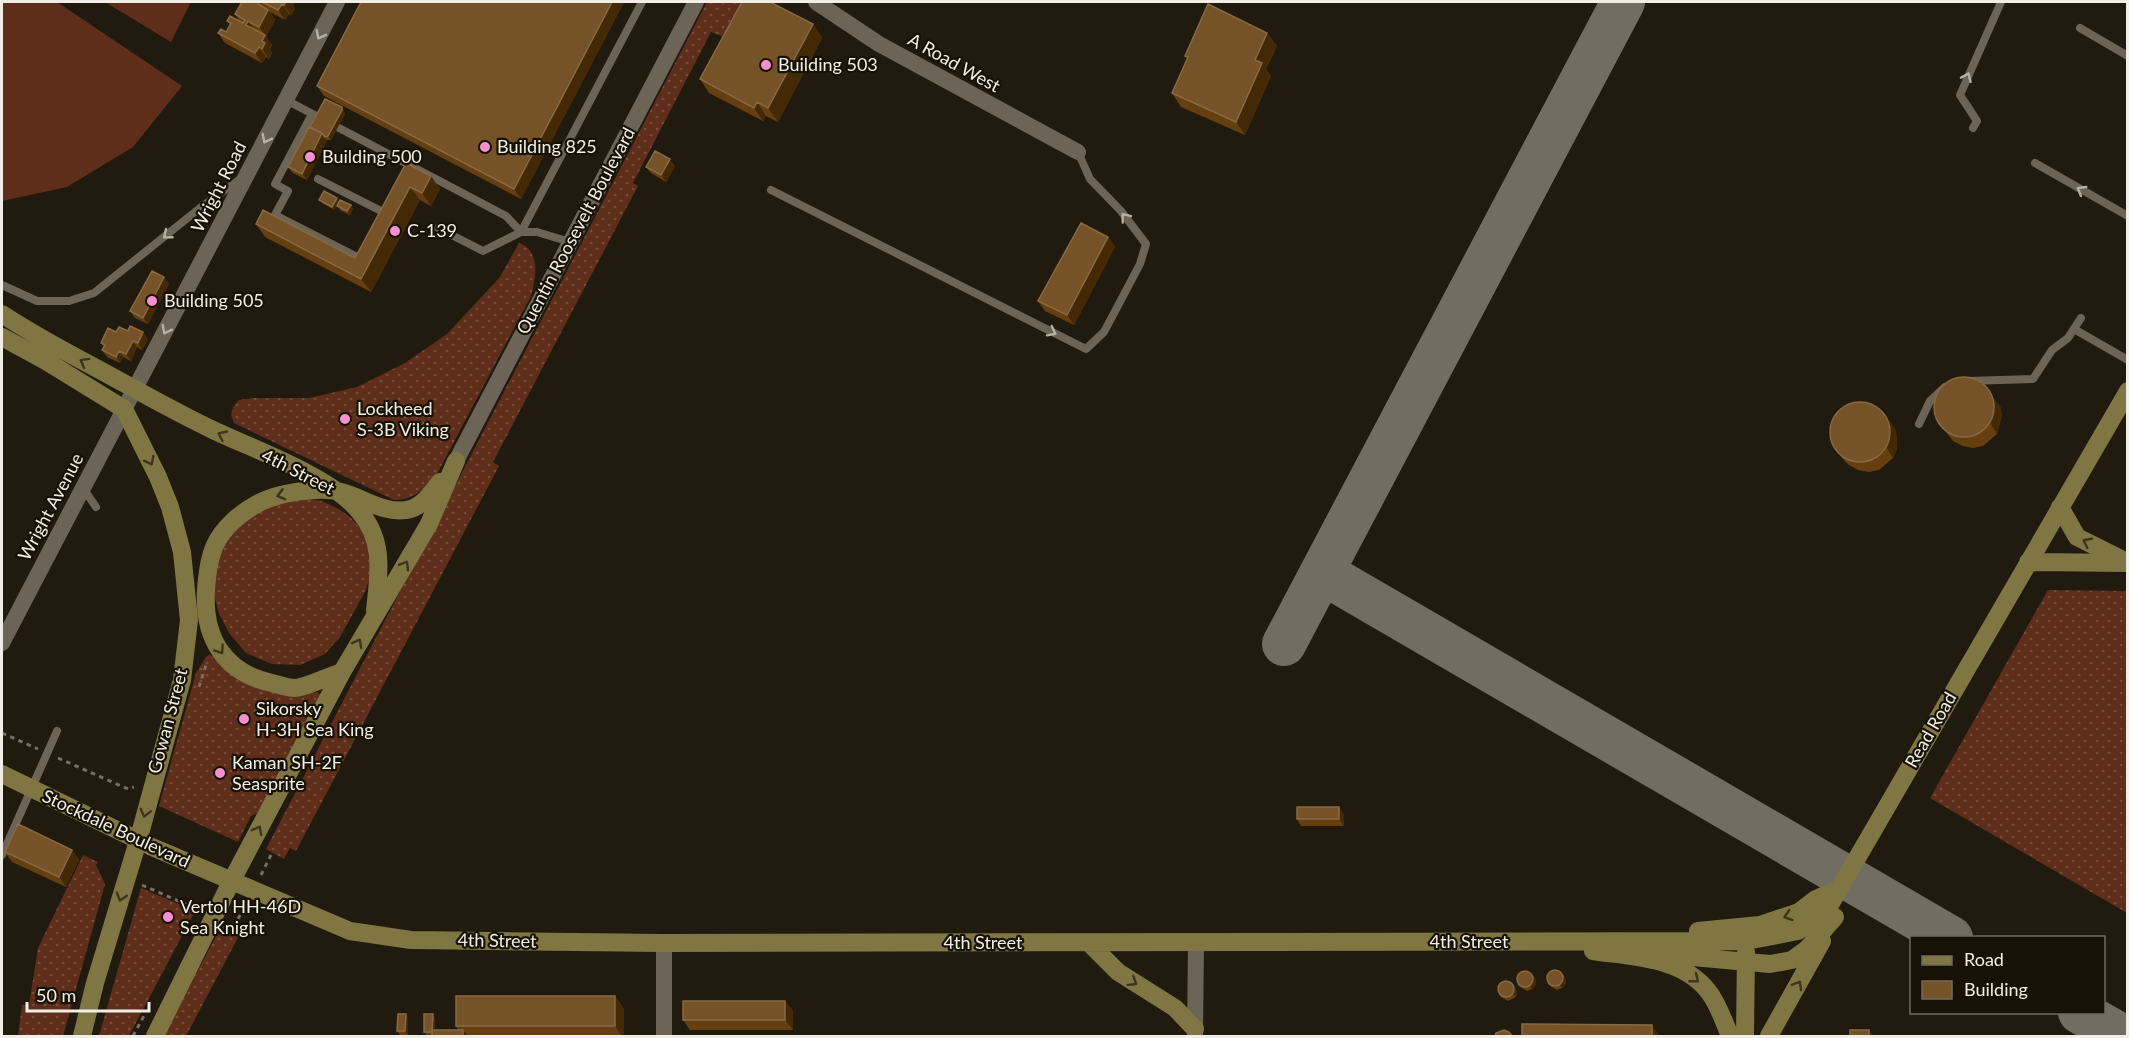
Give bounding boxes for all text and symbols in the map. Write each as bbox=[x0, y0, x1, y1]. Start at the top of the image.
street label: A Road West bbox=[905, 28, 1005, 97]
one-way arrow bbox=[316, 29, 327, 39]
place label: Building 503 bbox=[778, 53, 878, 75]
marker: Building 503 bbox=[759, 58, 773, 72]
one-way arrow bbox=[1960, 73, 1972, 84]
street label: Quentin Roosevelt Boulevard bbox=[511, 123, 639, 338]
one-way arrow bbox=[262, 132, 273, 143]
place label: Building 825 bbox=[497, 135, 597, 157]
street label: Wright Road bbox=[186, 137, 250, 236]
marker: Building 825 bbox=[478, 140, 492, 154]
place label: Building 500 bbox=[322, 145, 422, 167]
marker: Building 500 bbox=[303, 150, 317, 164]
one-way arrow bbox=[2077, 185, 2087, 197]
one-way arrow bbox=[1122, 213, 1133, 224]
place label: C-139 bbox=[407, 219, 457, 241]
marker: C-139 bbox=[388, 224, 402, 238]
one-way arrow bbox=[163, 228, 174, 239]
place label: Building 505 bbox=[164, 289, 264, 311]
marker: Building 505 bbox=[145, 294, 159, 308]
one-way arrow bbox=[162, 324, 173, 335]
one-way arrow bbox=[1045, 325, 1056, 336]
one-way arrow bbox=[80, 358, 90, 369]
place label: Lockheed S-3B Viking bbox=[357, 397, 449, 440]
marker: Lockheed S-3B Viking bbox=[338, 412, 352, 426]
one-way arrow bbox=[218, 430, 229, 442]
street label: 4th Street bbox=[258, 443, 339, 499]
street label: Wright Avenue bbox=[13, 449, 88, 564]
one-way arrow bbox=[143, 455, 154, 466]
one-way arrow bbox=[276, 488, 286, 501]
one-way arrow bbox=[2082, 538, 2093, 549]
one-way arrow bbox=[398, 561, 409, 572]
one-way arrow bbox=[351, 639, 362, 650]
one-way arrow bbox=[213, 644, 224, 655]
street label: Gowan Street bbox=[142, 665, 192, 776]
street label: Read Road bbox=[1900, 688, 1961, 771]
place label: Sikorsky H-3H Sea King bbox=[256, 697, 374, 740]
marker: Sikorsky H-3H Sea King bbox=[237, 712, 251, 726]
place label: Kaman SH-2F Seasprite bbox=[232, 751, 342, 794]
marker: Kaman SH-2F Seasprite bbox=[213, 766, 227, 780]
street label: Stockdale Boulevard bbox=[39, 784, 194, 872]
one-way arrow bbox=[139, 807, 152, 817]
one-way arrow bbox=[251, 825, 263, 836]
one-way arrow bbox=[116, 891, 128, 902]
place label: Vertol HH-46D Sea Knight bbox=[180, 895, 301, 938]
one-way arrow bbox=[1783, 909, 1794, 921]
marker: Vertol HH-46D Sea Knight bbox=[161, 910, 175, 924]
street label: 4th Street bbox=[457, 928, 537, 952]
street label: 4th Street bbox=[1430, 930, 1509, 952]
street label: 4th Street bbox=[944, 931, 1023, 953]
legend bbox=[1910, 936, 2105, 1014]
text: Road bbox=[1964, 948, 2004, 970]
one-way arrow bbox=[1688, 972, 1699, 983]
one-way arrow bbox=[1127, 974, 1137, 986]
scale bar bbox=[27, 975, 148, 1013]
text: Building bbox=[1964, 978, 2028, 1000]
one-way arrow bbox=[1790, 981, 1802, 991]
text: 50 m bbox=[36, 984, 76, 1006]

